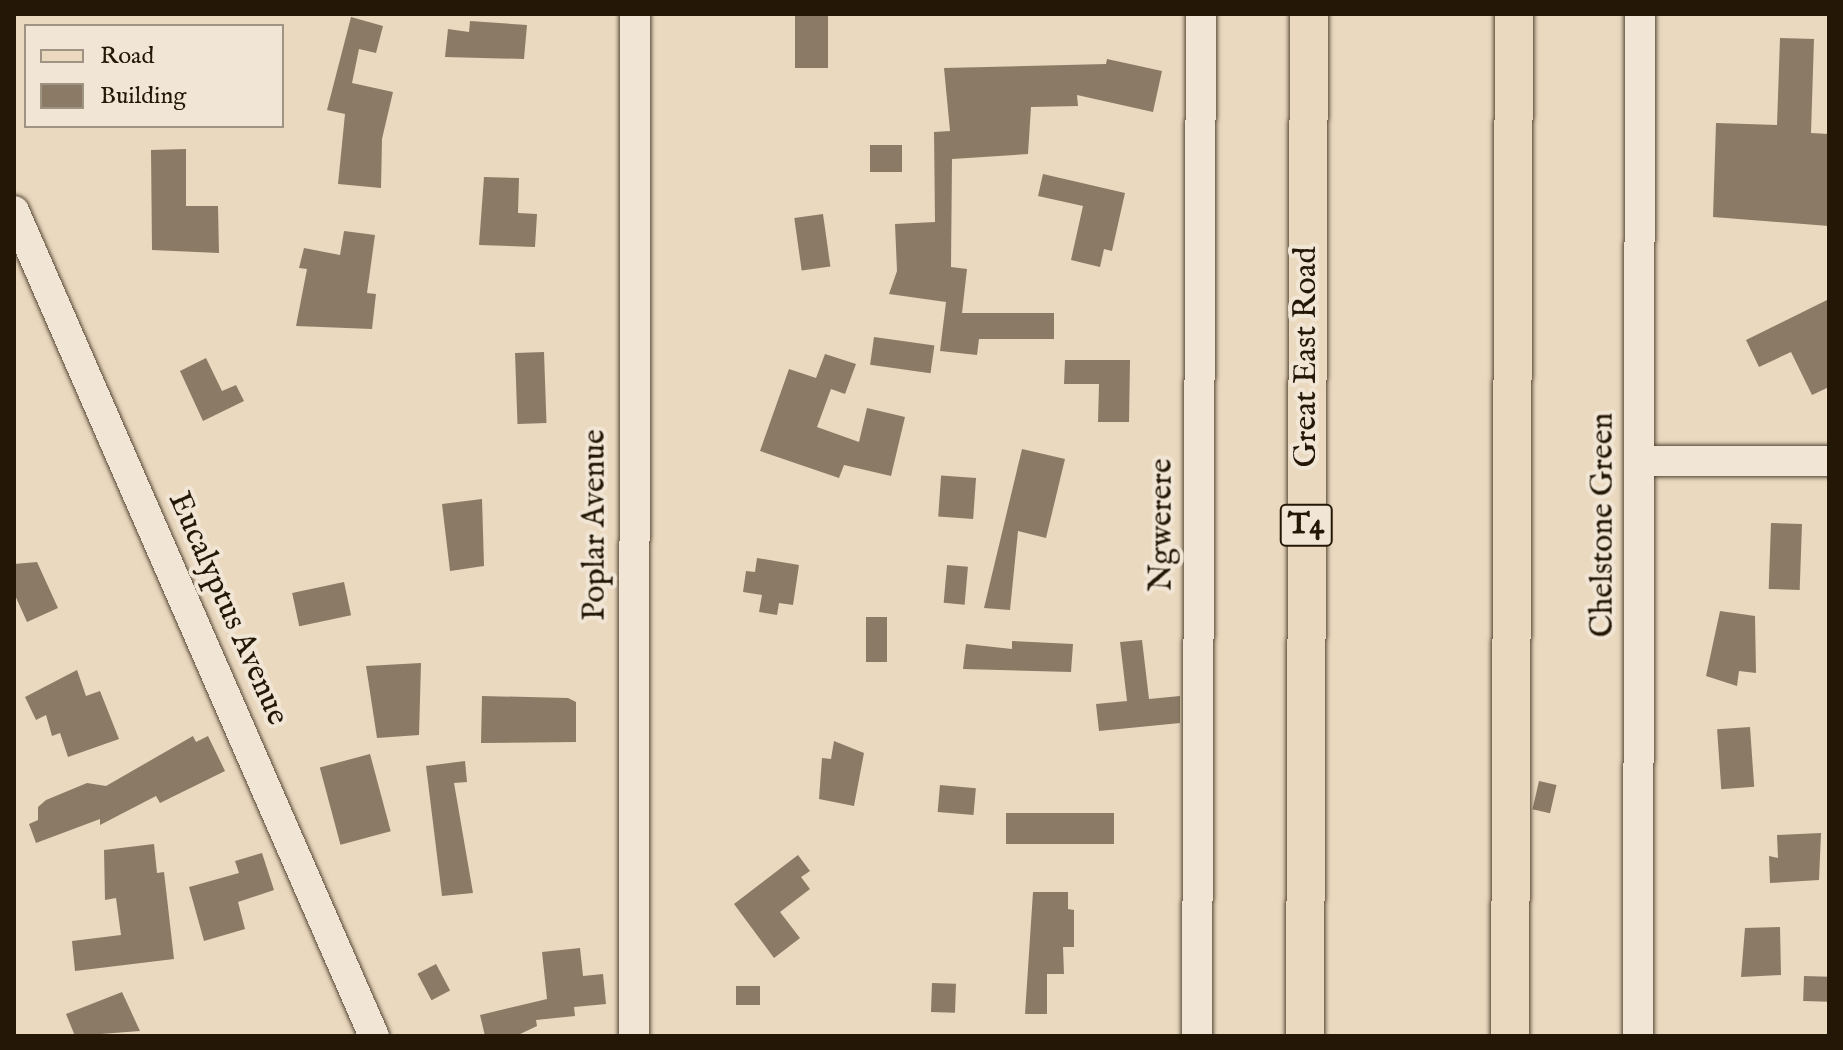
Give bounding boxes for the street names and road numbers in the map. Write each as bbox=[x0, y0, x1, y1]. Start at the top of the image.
street label: Great East Road bbox=[1288, 246, 1326, 468]
street label: Chelstone Green bbox=[1585, 413, 1623, 637]
street label: Poplar Avenue bbox=[577, 429, 615, 621]
street label: Ngwerere bbox=[1144, 458, 1182, 592]
street label: Eucalyptus Avenue bbox=[158, 486, 296, 732]
road number: T4 bbox=[1278, 499, 1334, 551]

